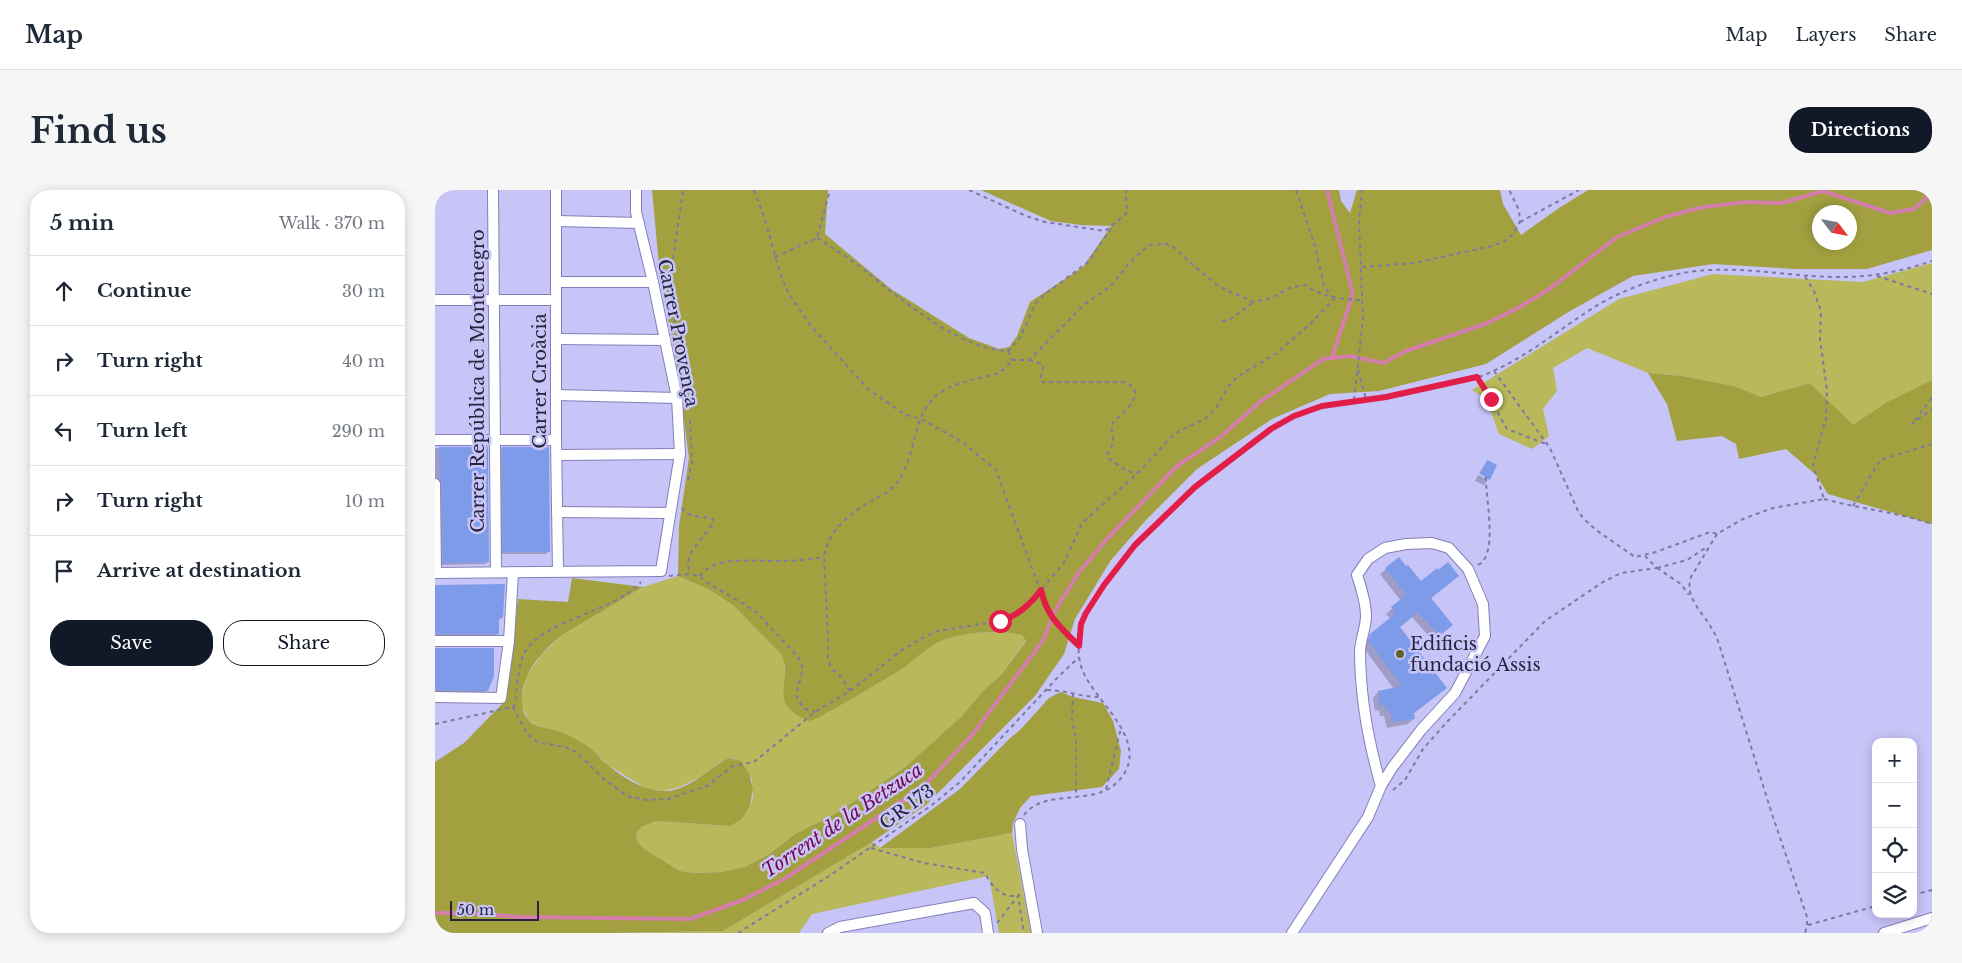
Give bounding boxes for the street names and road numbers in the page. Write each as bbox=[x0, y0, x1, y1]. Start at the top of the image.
street label: Carrer República de Montenegro bbox=[467, 229, 489, 533]
street label: Carrer Provença bbox=[653, 257, 703, 409]
street label: Carrer Croàcia bbox=[529, 313, 551, 449]
street label: GR 173 bbox=[875, 780, 939, 834]

